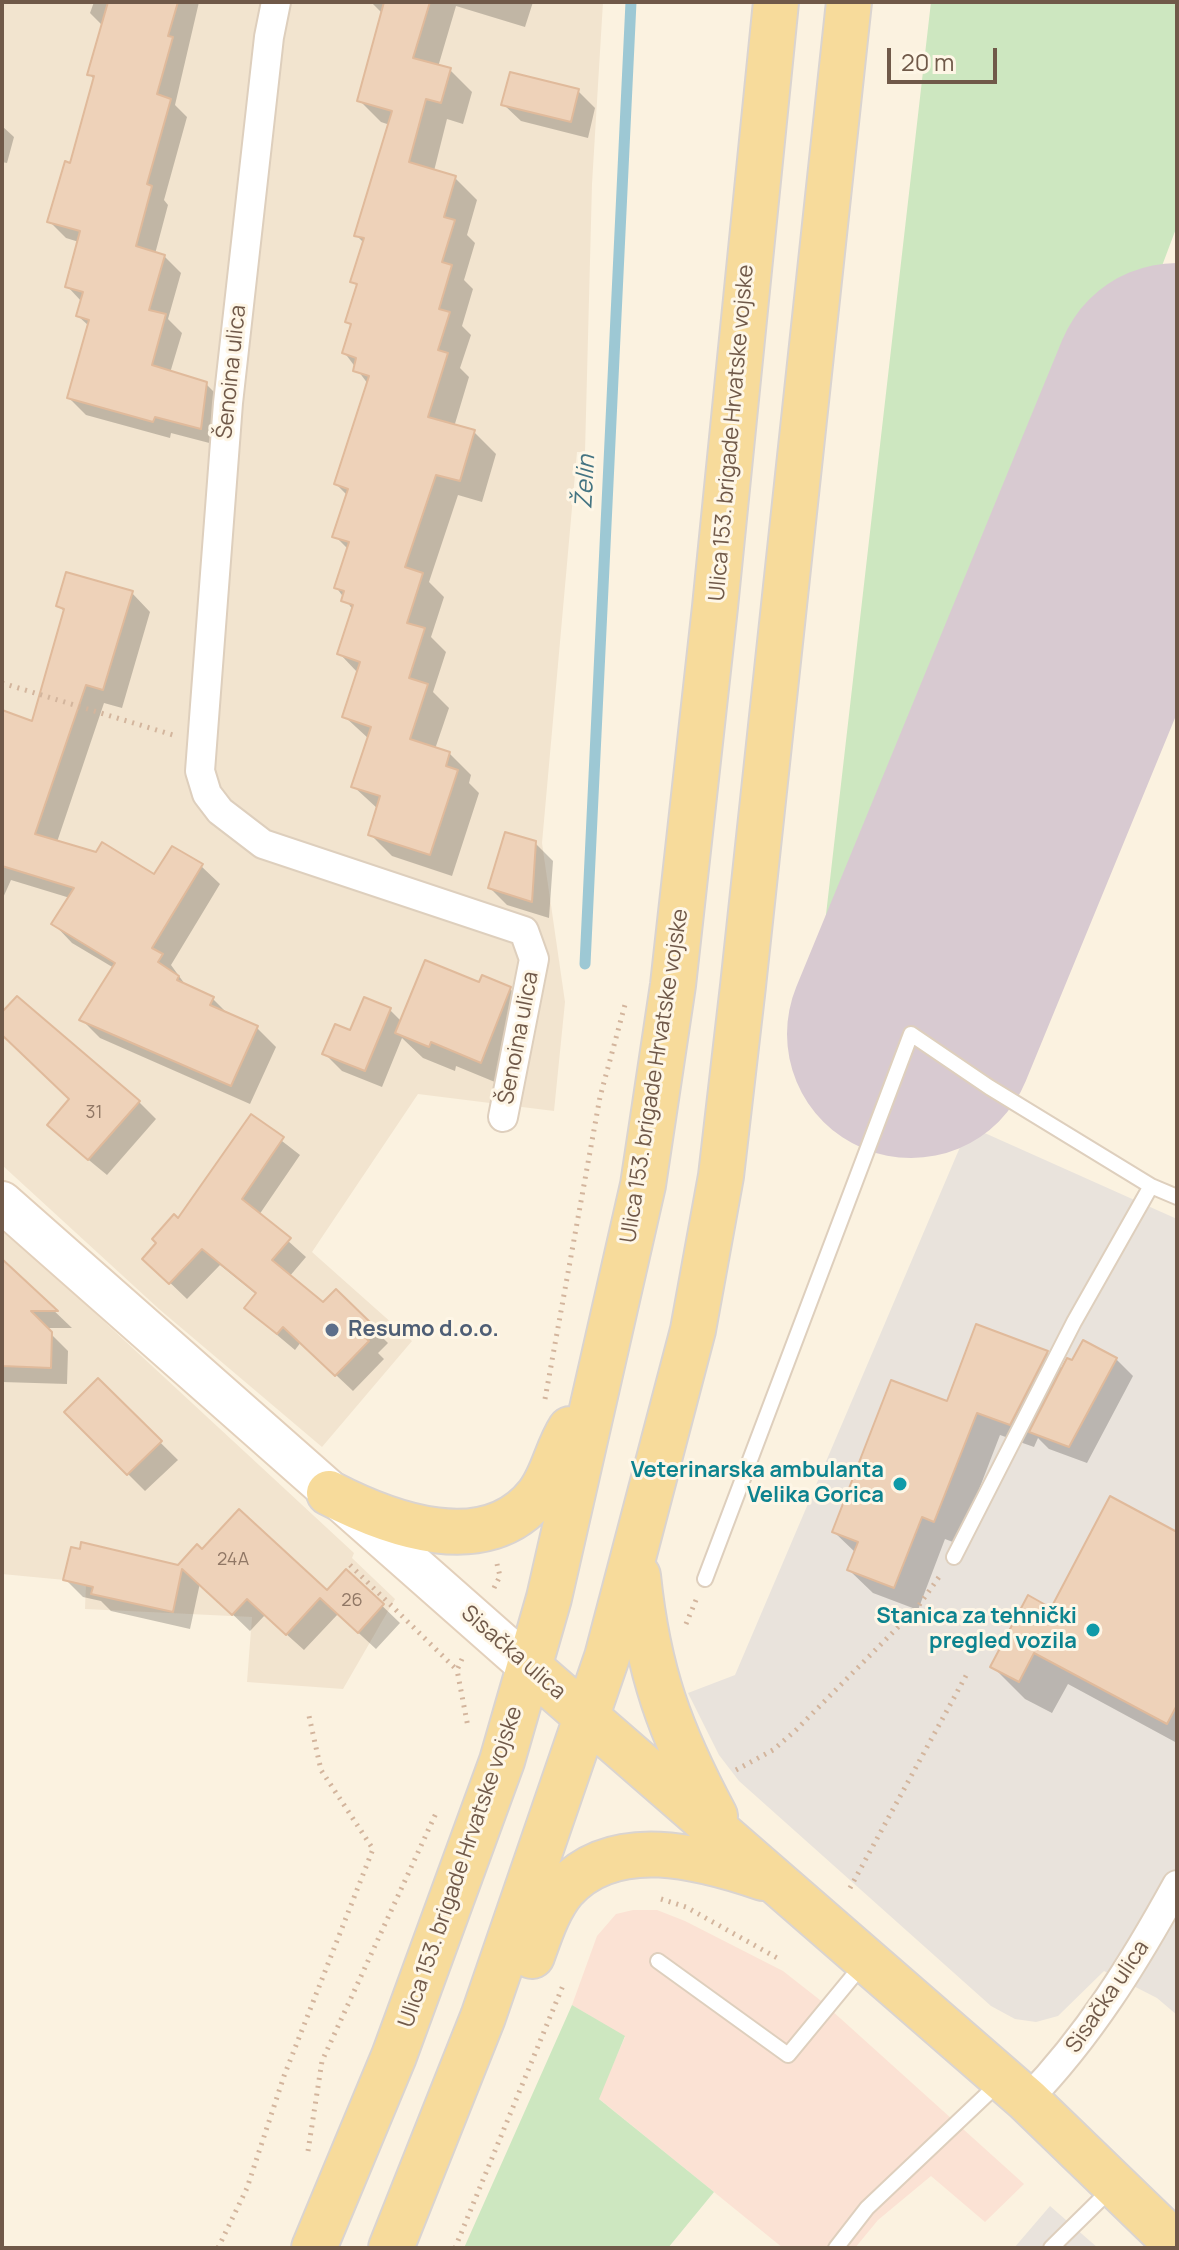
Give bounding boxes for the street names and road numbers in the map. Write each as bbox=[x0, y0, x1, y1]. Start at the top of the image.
street label: Ulica 153. brigade Hrvatske vojske bbox=[704, 264, 760, 602]
street label: Šenoina ulica bbox=[212, 304, 252, 440]
street label: Ulica 153. brigade Hrvatske vojske bbox=[616, 907, 694, 1245]
street label: Šenoina ulica bbox=[493, 969, 545, 1107]
street label: Sisačka ulica bbox=[455, 1600, 571, 1706]
street label: Ulica 153. brigade Hrvatske vojske bbox=[394, 1703, 528, 2031]
street label: Sisačka ulica bbox=[1061, 1936, 1155, 2058]

